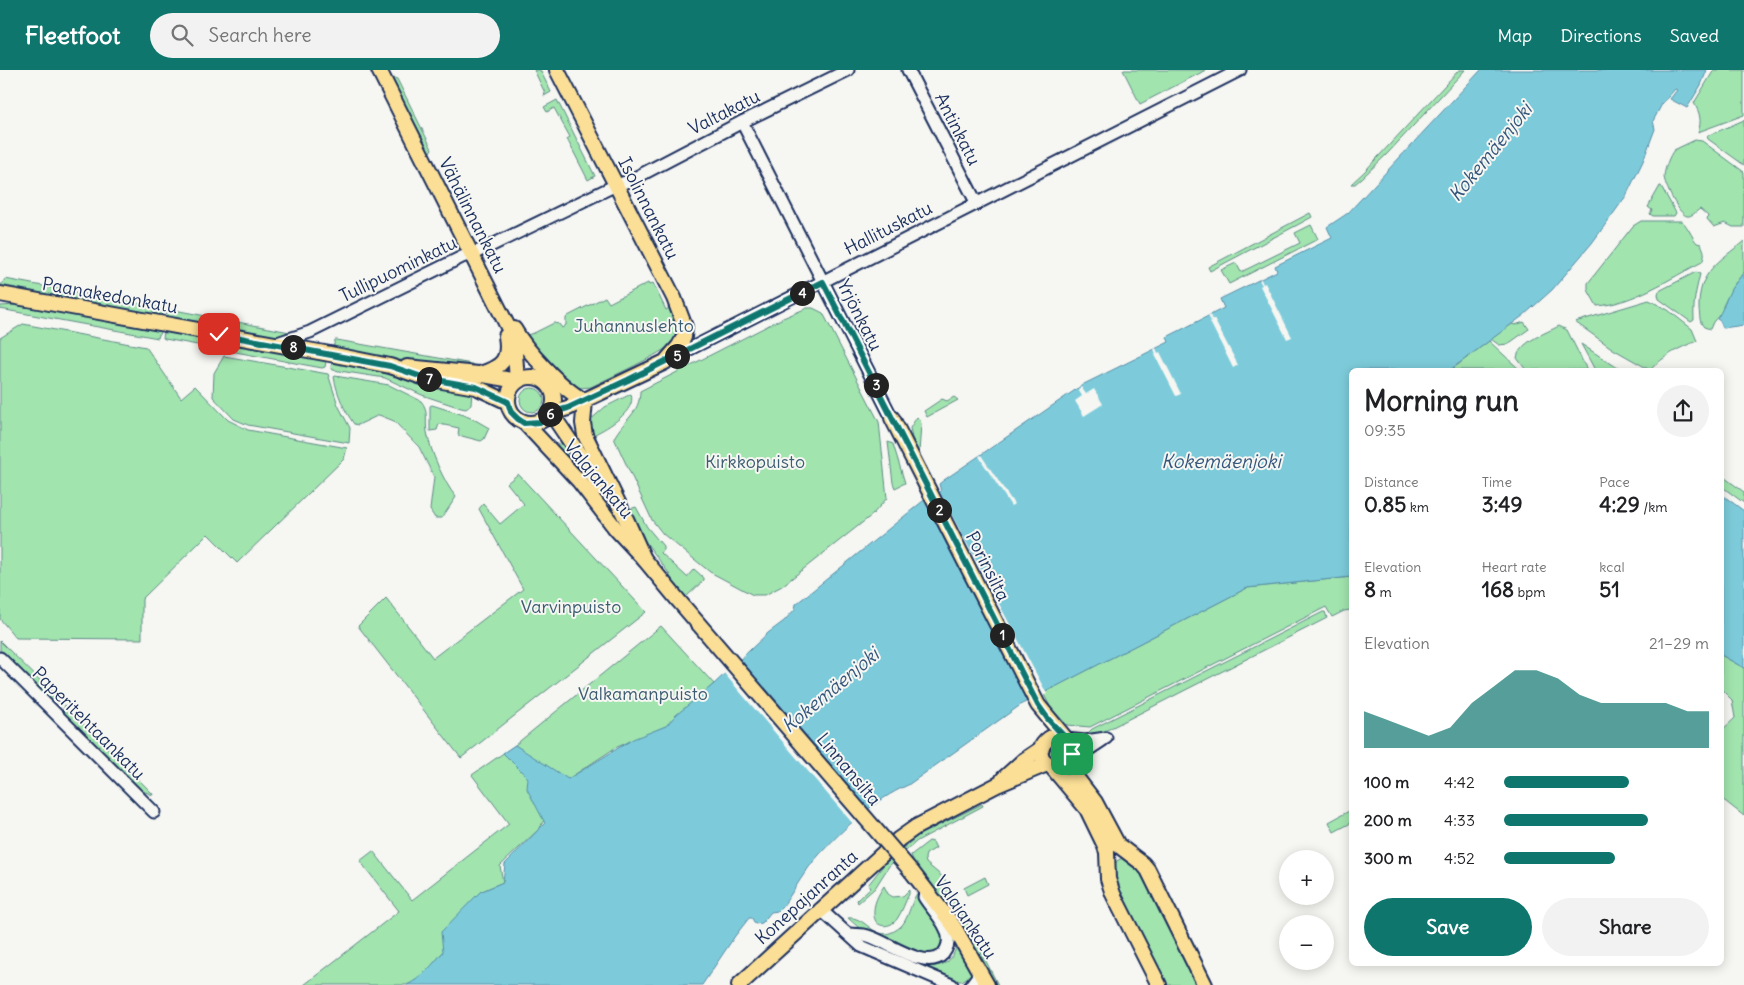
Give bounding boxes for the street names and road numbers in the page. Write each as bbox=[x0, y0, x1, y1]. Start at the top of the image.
street label: Valtakatu bbox=[684, 84, 764, 140]
street label: Antinkatu bbox=[930, 89, 986, 169]
street label: Vähälinnankatu bbox=[434, 153, 512, 277]
street label: Isolinnankatu bbox=[613, 153, 685, 263]
street label: Hallituskatu bbox=[840, 196, 936, 260]
street label: Tullipuominkatu bbox=[336, 231, 460, 307]
street label: Paanakedonkatu bbox=[40, 272, 180, 318]
street label: Yrjönkatu bbox=[832, 276, 888, 354]
street label: Valajankatu bbox=[559, 435, 639, 523]
street label: Porinsilta bbox=[961, 527, 1015, 605]
street label: Paperitehtaankatu bbox=[28, 662, 150, 784]
street label: Linnansilta bbox=[812, 728, 886, 810]
street label: Konepajanranta bbox=[750, 845, 862, 949]
street label: Valajankatu bbox=[930, 871, 1002, 963]

